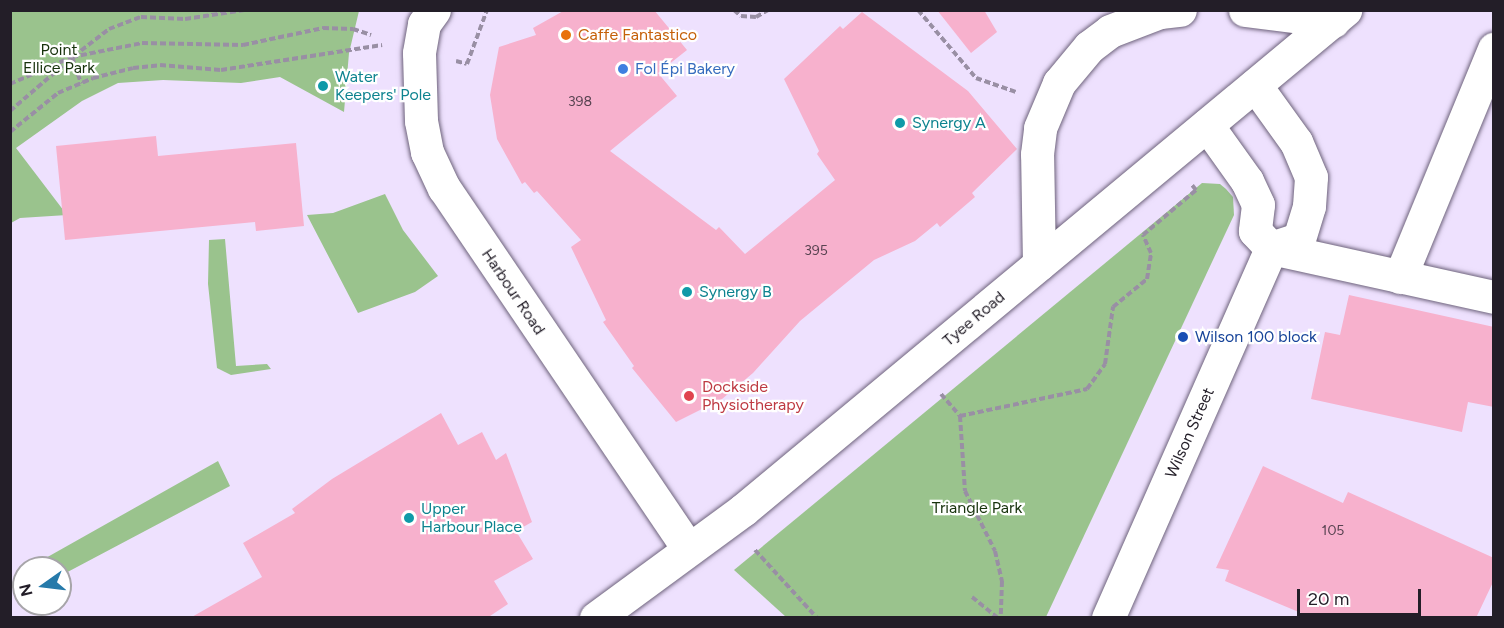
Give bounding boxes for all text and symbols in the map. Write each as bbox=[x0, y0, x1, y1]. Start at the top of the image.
place label: Caffe Fantastico bbox=[578, 25, 697, 45]
marker: Caffe Fantastico bbox=[559, 28, 573, 42]
park label: Point Ellice Park bbox=[23, 40, 95, 78]
place label: Fol Épi Bakery bbox=[635, 59, 735, 79]
marker: Fol Épi Bakery bbox=[616, 62, 630, 76]
place label: Water Keepers' Pole bbox=[335, 67, 431, 105]
marker: Water Keepers' Pole bbox=[316, 79, 330, 93]
house number: 398 bbox=[568, 94, 592, 110]
place label: Synergy A bbox=[912, 113, 986, 133]
marker: Synergy A bbox=[893, 116, 907, 130]
house number: 395 bbox=[804, 243, 828, 259]
street label: Harbour Road bbox=[477, 245, 549, 339]
place label: Synergy B bbox=[699, 282, 772, 302]
marker: Synergy B bbox=[680, 285, 694, 299]
street label: Tyee Road bbox=[939, 287, 1009, 351]
place label: Wilson 100 block bbox=[1195, 327, 1317, 347]
marker: Wilson 100 block bbox=[1176, 330, 1190, 344]
place label: Dockside Physiotherapy bbox=[702, 377, 804, 415]
street label: Wilson Street bbox=[1162, 385, 1218, 481]
marker: Dockside Physiotherapy bbox=[680, 387, 698, 405]
park label: Triangle Park bbox=[932, 498, 1022, 518]
place label: Upper Harbour Place bbox=[421, 499, 522, 537]
marker: Upper Harbour Place bbox=[402, 511, 416, 525]
house number: 105 bbox=[1322, 523, 1344, 539]
north arrow bbox=[12, 556, 72, 616]
scale bar bbox=[1300, 577, 1424, 615]
text: N bbox=[15, 582, 37, 598]
text: 20 m bbox=[1308, 588, 1349, 610]

